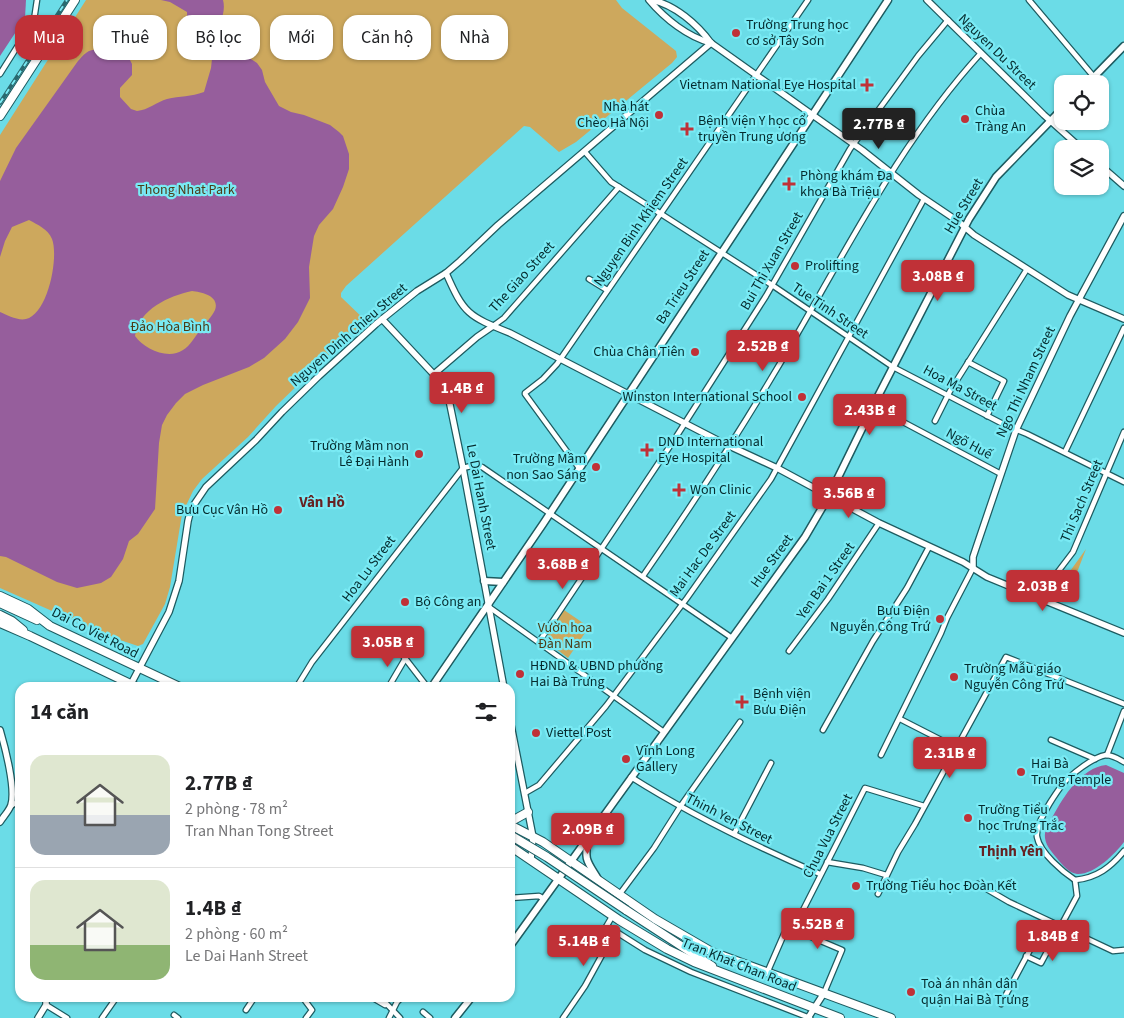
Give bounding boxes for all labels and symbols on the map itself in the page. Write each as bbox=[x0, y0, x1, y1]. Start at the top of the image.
street label: Nguyen Du Street bbox=[953, 9, 1041, 95]
place label: Trường Trung học cơ sở Tây Sơn bbox=[746, 15, 849, 51]
marker: Trường Trung học cơ sở Tây Sơn bbox=[730, 27, 742, 39]
place label: Vietnam National Eye Hospital bbox=[680, 75, 856, 95]
marker: Vietnam National Eye Hospital bbox=[860, 78, 874, 92]
place label: Nhà hát Chèo Hà Nội bbox=[577, 97, 649, 133]
place label: Chùa Tràng An bbox=[975, 101, 1026, 137]
pin: 2.77B ₫ bbox=[833, 108, 925, 150]
marker: Nhà hát Chèo Hà Nội bbox=[653, 109, 665, 121]
place label: Bệnh viện Y học cổ truyền Trung ương bbox=[698, 111, 806, 147]
marker: Chùa Tràng An bbox=[959, 113, 971, 125]
marker: Bệnh viện Y học cổ truyền Trung ương bbox=[680, 122, 694, 136]
street label: Nguyen Binh Khiem Street bbox=[589, 153, 693, 290]
place label: Phòng khám Đa khoa Bà Triệu bbox=[800, 166, 893, 202]
street label: Hue Street bbox=[940, 174, 989, 238]
marker: Phòng khám Đa khoa Bà Triệu bbox=[782, 177, 796, 191]
park label: Thong Nhat Park bbox=[137, 180, 235, 200]
street label: Bui Thi Xuan Street bbox=[736, 208, 808, 314]
street label: The Giao Street bbox=[485, 237, 560, 317]
street label: Ba Trieu Street bbox=[651, 245, 715, 328]
place label: Prolifting bbox=[805, 256, 859, 276]
marker: Prolifting bbox=[789, 260, 801, 272]
pin: 3.08B ₫ bbox=[892, 260, 984, 302]
street label: Nguyen Dinh Chieu Street bbox=[286, 278, 412, 392]
street label: Tue Tinh Street bbox=[788, 278, 872, 344]
park label: Đảo Hòa Bình bbox=[130, 317, 210, 337]
street label: Ngo Thi Nham Street bbox=[991, 323, 1061, 441]
pin: 2.52B ₫ bbox=[717, 330, 809, 372]
place label: Chùa Chân Tiên bbox=[593, 342, 685, 362]
marker: Chùa Chân Tiên bbox=[689, 346, 701, 358]
street label: Hoa Ma Street bbox=[919, 360, 1001, 416]
pin: 1.4B ₫ bbox=[421, 372, 503, 414]
place label: Winston International School bbox=[622, 387, 792, 407]
marker: Winston International School bbox=[796, 391, 808, 403]
pin: 2.43B ₫ bbox=[824, 394, 916, 436]
street label: Ngõ Huế bbox=[942, 423, 997, 465]
place label: DND International Eye Hospital bbox=[658, 432, 764, 468]
place label: Trường Mầm non Lê Đại Hành bbox=[310, 436, 409, 472]
street label: Le Dai Hanh Street bbox=[461, 442, 501, 552]
marker: DND International Eye Hospital bbox=[640, 443, 654, 457]
marker: Trường Mầm non Lê Đại Hành bbox=[413, 448, 425, 460]
place label: Trường Mầm non Sao Sáng bbox=[506, 449, 586, 485]
street label: Thi Sach Street bbox=[1056, 456, 1108, 545]
marker: Trường Mầm non Sao Sáng bbox=[590, 461, 602, 473]
pin: 3.56B ₫ bbox=[803, 476, 895, 519]
place label: Won Clinic bbox=[690, 480, 752, 500]
marker: Won Clinic bbox=[672, 483, 686, 497]
district label: Vân Hồ bbox=[298, 492, 345, 513]
place label: Bưu Cục Vân Hồ bbox=[176, 500, 268, 520]
marker: Bưu Cục Vân Hồ bbox=[272, 504, 284, 516]
street label: Mai Hac De Street bbox=[665, 507, 741, 601]
street label: Hue Street bbox=[746, 530, 798, 592]
street label: Hoa Lu Street bbox=[337, 531, 401, 606]
street label: Yen Bai 1 Street bbox=[791, 538, 860, 624]
pin: 3.68B ₫ bbox=[517, 548, 609, 590]
pin: 2.03B ₫ bbox=[997, 570, 1089, 612]
place label: Bộ Công an bbox=[415, 592, 481, 612]
marker: Bộ Công an bbox=[399, 596, 411, 608]
place label: Bưu Điện Nguyễn Công Trứ bbox=[830, 601, 930, 637]
street label: Dai Co Viet Road bbox=[48, 602, 142, 664]
marker: Bưu Điện Nguyễn Công Trứ bbox=[934, 613, 946, 625]
park label: Vườn hoa Đàn Nam bbox=[538, 618, 592, 654]
pin: 3.05B ₫ bbox=[342, 626, 434, 668]
place label: HĐND & UBND phường Hai Bà Trưng bbox=[530, 656, 663, 692]
place label: Trường Mẫu giáo Nguyễn Công Trứ bbox=[964, 659, 1064, 695]
marker: HĐND & UBND phường Hai Bà Trưng bbox=[514, 668, 526, 680]
marker: Trường Mẫu giáo Nguyễn Công Trứ bbox=[948, 671, 960, 683]
place label: Bệnh viện Bưu Điện bbox=[753, 684, 811, 720]
marker: Bệnh viện Bưu Điện bbox=[735, 695, 749, 709]
place label: Viettel Post bbox=[546, 723, 611, 743]
marker: Viettel Post bbox=[530, 727, 542, 739]
pin: 2.31B ₫ bbox=[904, 736, 996, 779]
place label: Vĩnh Long Gallery bbox=[636, 741, 695, 777]
marker: Vĩnh Long Gallery bbox=[620, 753, 632, 765]
place label: Hai Bà Trưng Temple bbox=[1031, 754, 1111, 790]
marker: Hai Bà Trưng Temple bbox=[1015, 766, 1027, 778]
street label: Thinh Yen Street bbox=[682, 788, 776, 850]
street label: Chua Vua Street bbox=[798, 790, 858, 882]
place label: Trường Tiểu học Trưng Trắc bbox=[978, 800, 1065, 836]
pin: 2.09B ₫ bbox=[542, 812, 634, 855]
marker: Trường Tiểu học Trưng Trắc bbox=[962, 812, 974, 824]
district label: Thịnh Yên bbox=[979, 841, 1043, 862]
place label: Trường Tiểu học Đoàn Kết bbox=[866, 876, 1017, 896]
marker: Trường Tiểu học Đoàn Kết bbox=[850, 880, 862, 892]
pin: 5.52B ₫ bbox=[772, 908, 864, 950]
pin: 1.84B ₫ bbox=[1007, 920, 1099, 962]
pin: 5.14B ₫ bbox=[538, 924, 630, 967]
street label: Tran Khat Chan Road bbox=[679, 933, 799, 997]
place label: Toà án nhân dân quận Hai Bà Trưng bbox=[921, 974, 1028, 1010]
marker: Toà án nhân dân quận Hai Bà Trưng bbox=[905, 986, 917, 998]

